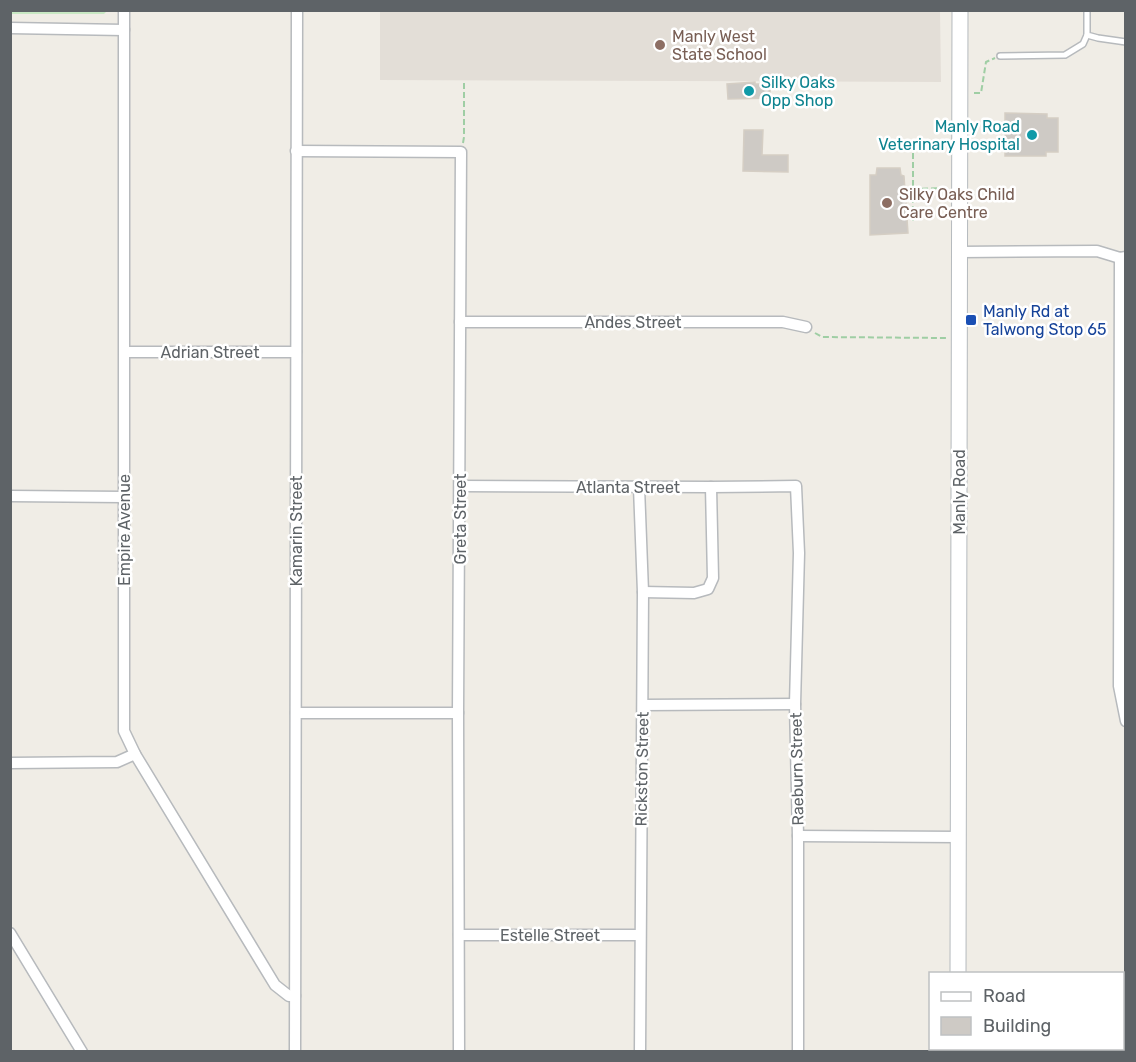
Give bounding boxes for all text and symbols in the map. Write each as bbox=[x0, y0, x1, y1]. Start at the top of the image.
place label: Manly West State School bbox=[672, 27, 767, 64]
marker: Manly West State School bbox=[653, 38, 667, 52]
place label: Silky Oaks Opp Shop bbox=[761, 73, 835, 110]
marker: Silky Oaks Opp Shop bbox=[742, 84, 756, 98]
place label: Manly Road Veterinary Hospital bbox=[878, 117, 1020, 154]
marker: Manly Road Veterinary Hospital bbox=[1025, 128, 1039, 142]
place label: Silky Oaks Child Care Centre bbox=[899, 185, 1015, 222]
marker: Silky Oaks Child Care Centre bbox=[880, 196, 894, 210]
place label: Manly Rd at Talwong Stop 65 bbox=[983, 302, 1106, 339]
street label: Andes Street bbox=[584, 313, 682, 332]
marker: Manly Rd at Talwong Stop 65 bbox=[964, 313, 978, 327]
street label: Adrian Street bbox=[161, 343, 259, 362]
street label: Manly Road bbox=[950, 449, 969, 535]
street label: Empire Avenue bbox=[115, 474, 134, 586]
street label: Greta Street bbox=[451, 474, 470, 565]
street label: Kamarin Street bbox=[287, 475, 306, 587]
street label: Atlanta Street bbox=[576, 478, 680, 497]
street label: Rickston Street bbox=[632, 711, 652, 827]
street label: Raeburn Street bbox=[787, 712, 807, 826]
street label: Estelle Street bbox=[500, 926, 600, 945]
legend bbox=[929, 972, 1124, 1050]
text: Road bbox=[983, 985, 1026, 1007]
text: Building bbox=[983, 1015, 1051, 1037]

